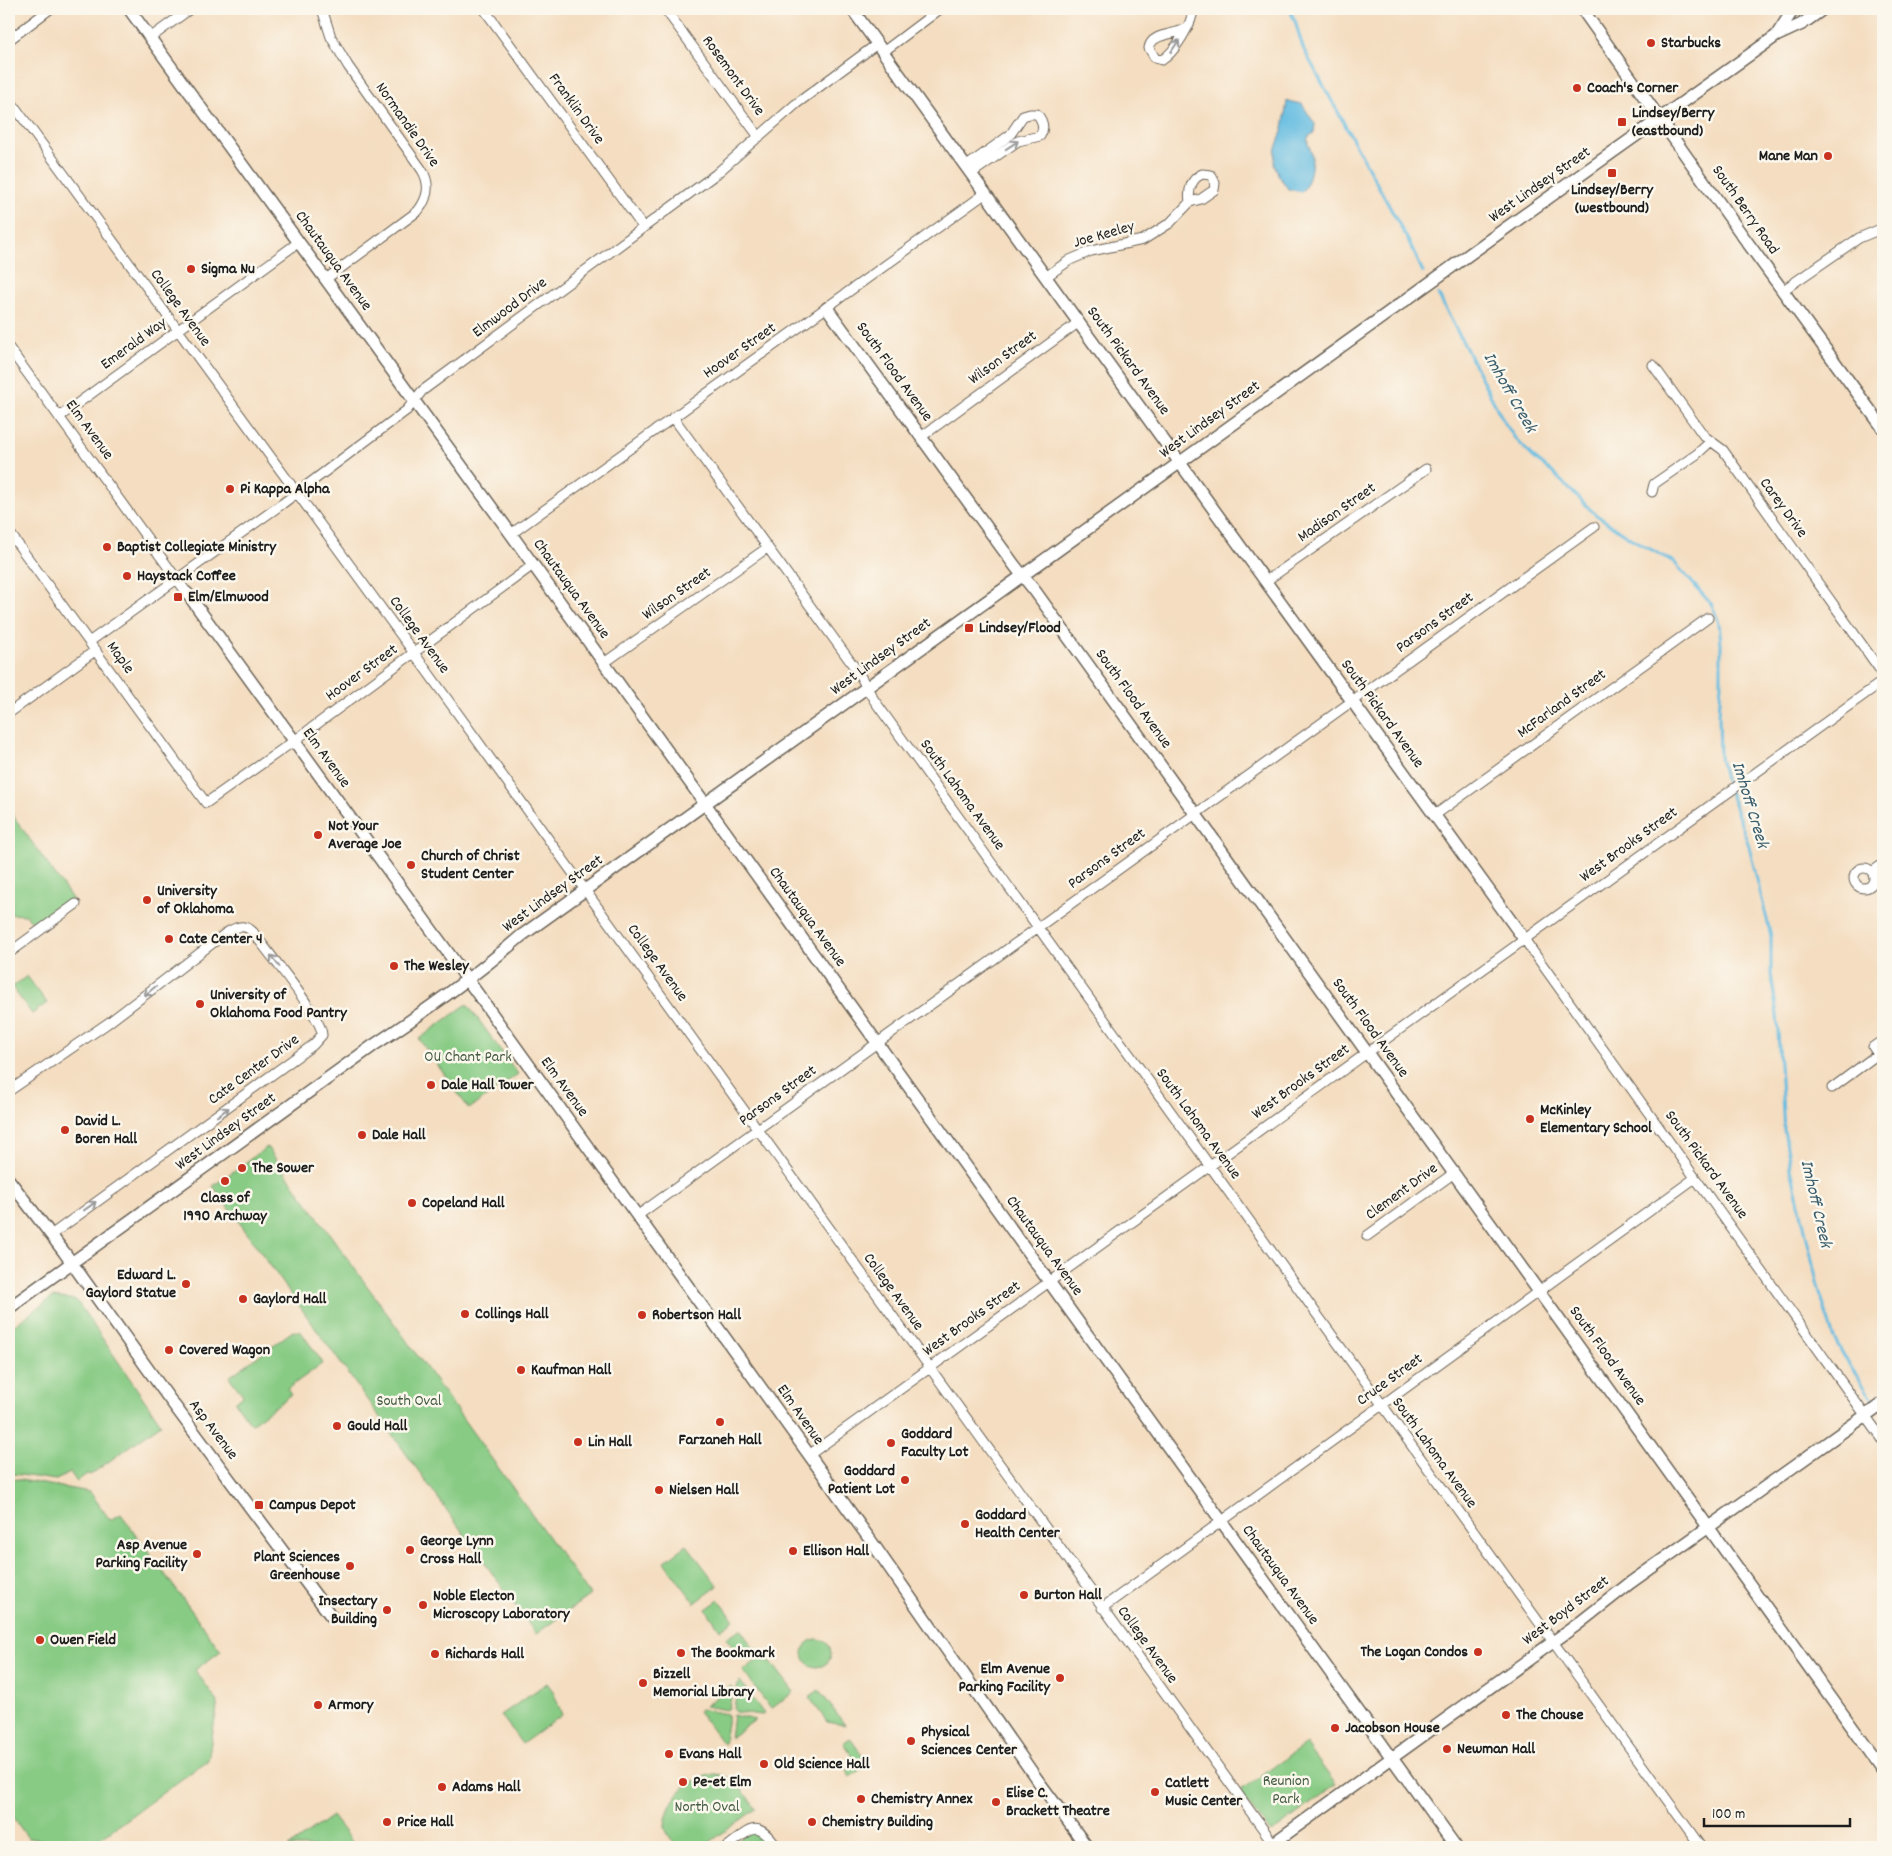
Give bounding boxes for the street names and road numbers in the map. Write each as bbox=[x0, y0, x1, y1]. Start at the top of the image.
street label: Rosemont Drive bbox=[696, 31, 770, 121]
street label: Franklin Drive bbox=[542, 69, 610, 149]
street label: Normandie Drive bbox=[369, 78, 445, 172]
street label: West Lindsey Street bbox=[1484, 141, 1596, 229]
street label: South Berry Road bbox=[1706, 161, 1784, 259]
street label: Chautauqua Avenue bbox=[289, 206, 377, 316]
street label: Joe Keeley bbox=[1071, 215, 1138, 255]
street label: College Avenue bbox=[144, 264, 216, 352]
street label: Elmwood Drive bbox=[468, 272, 552, 344]
street label: South Pickard Avenue bbox=[1081, 302, 1175, 420]
street label: Emerald Way bbox=[96, 312, 172, 376]
street label: Hoover Street bbox=[699, 317, 781, 385]
street label: South Flood Avenue bbox=[850, 317, 938, 427]
street label: Wilson Street bbox=[964, 325, 1042, 391]
street label: West Lindsey Street bbox=[1155, 375, 1265, 464]
street label: Elm Avenue bbox=[59, 395, 119, 465]
street label: Carey Drive bbox=[1753, 473, 1813, 543]
street label: Madison Street bbox=[1293, 477, 1381, 549]
street label: Chautauqua Avenue bbox=[527, 534, 615, 644]
street label: Wilson Street bbox=[638, 562, 716, 626]
street label: Parsons Street bbox=[1391, 587, 1479, 659]
street label: College Avenue bbox=[383, 591, 455, 679]
street label: West Lindsey Street bbox=[826, 612, 936, 701]
street label: Maple bbox=[100, 637, 140, 679]
street label: Hoover Street bbox=[321, 639, 403, 707]
street label: South Flood Avenue bbox=[1089, 644, 1177, 754]
street label: South Pickard Avenue bbox=[1335, 655, 1429, 773]
street label: McFarland Street bbox=[1513, 664, 1611, 744]
street label: Elm Avenue bbox=[296, 723, 356, 793]
street label: South Lahoma Avenue bbox=[914, 735, 1010, 855]
street label: West Brooks Street bbox=[1575, 802, 1683, 888]
street label: Parsons Street bbox=[1063, 823, 1151, 895]
street label: West Lindsey Street bbox=[498, 849, 608, 938]
street label: Chautauqua Avenue bbox=[763, 862, 851, 972]
street label: College Avenue bbox=[621, 919, 693, 1007]
street label: South Flood Avenue bbox=[1326, 973, 1414, 1083]
street label: Cate Center Drive bbox=[204, 1029, 304, 1111]
street label: West Brooks Street bbox=[1247, 1039, 1355, 1125]
street label: Elm Avenue bbox=[534, 1052, 594, 1122]
street label: Parsons Street bbox=[734, 1060, 822, 1132]
street label: South Lahoma Avenue bbox=[1150, 1064, 1246, 1184]
street label: West Lindsey Street bbox=[171, 1087, 281, 1176]
street label: South Pickard Avenue bbox=[1659, 1106, 1753, 1224]
street label: Clement Drive bbox=[1361, 1158, 1443, 1226]
street label: Chautauqua Avenue bbox=[1000, 1191, 1088, 1301]
street label: College Avenue bbox=[857, 1248, 929, 1336]
street label: West Brooks Street bbox=[918, 1276, 1026, 1362]
street label: South Flood Avenue bbox=[1563, 1301, 1651, 1411]
street label: Cruce Street bbox=[1352, 1348, 1428, 1412]
street label: Elm Avenue bbox=[771, 1380, 829, 1450]
street label: South Lahoma Avenue bbox=[1386, 1393, 1482, 1513]
street label: Asp Avenue bbox=[183, 1395, 243, 1465]
street label: Chautauqua Avenue bbox=[1236, 1520, 1324, 1630]
street label: West Boyd Street bbox=[1518, 1571, 1614, 1651]
street label: College Avenue bbox=[1111, 1601, 1183, 1689]

